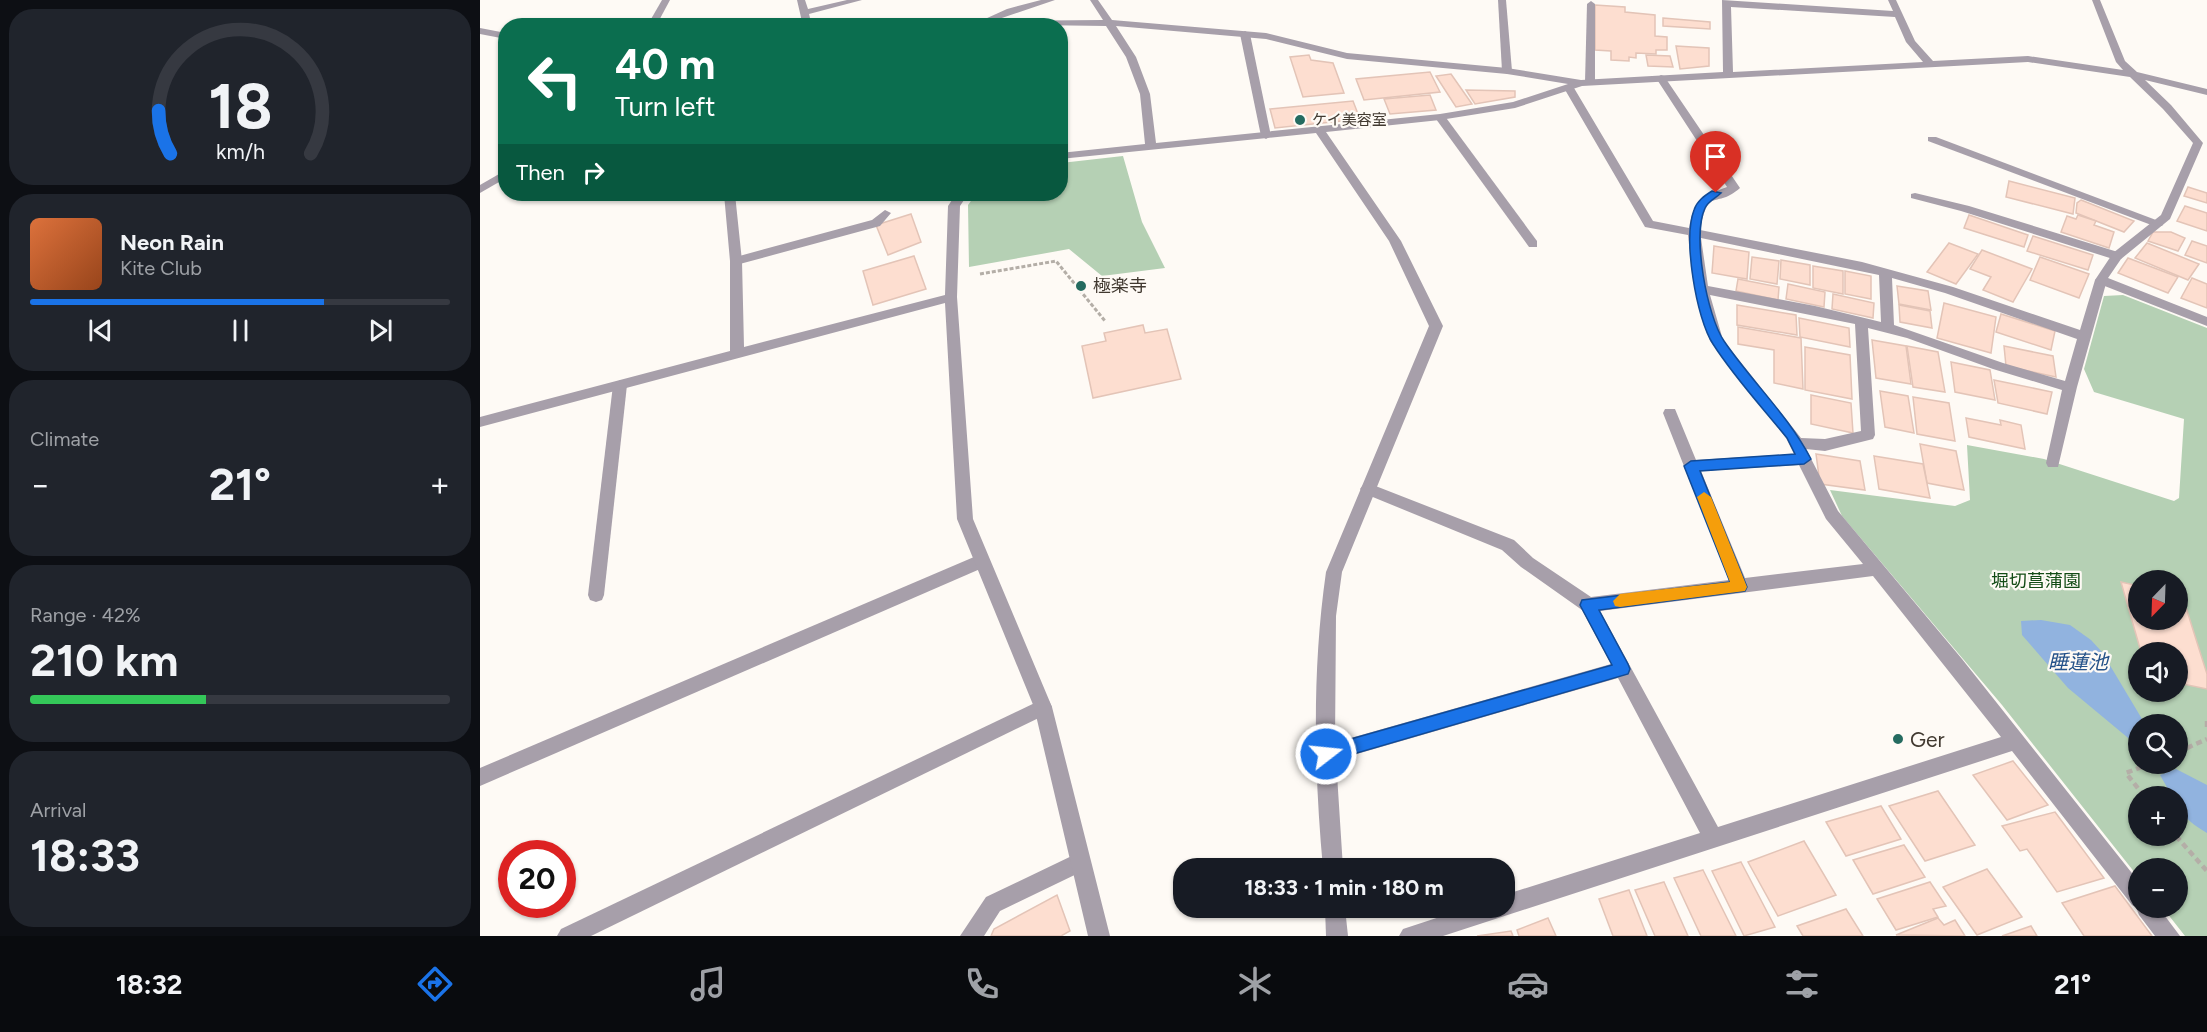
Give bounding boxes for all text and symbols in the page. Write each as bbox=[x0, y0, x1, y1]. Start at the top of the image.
text: 40 m bbox=[615, 39, 715, 90]
icon: left bbox=[516, 42, 594, 120]
text: 18 bbox=[208, 69, 272, 144]
text: Turn left bbox=[615, 90, 715, 123]
place label: ケイ美容室 bbox=[1312, 111, 1387, 129]
marker: ケイ美容室 bbox=[1293, 113, 1307, 127]
pin bbox=[1690, 131, 1741, 193]
text: km/h bbox=[216, 140, 264, 165]
icon: arrive bbox=[1699, 140, 1732, 173]
icon: right bbox=[577, 156, 610, 189]
text: Then bbox=[516, 159, 565, 186]
text: Neon Rain bbox=[120, 229, 224, 256]
text: Kite Club bbox=[120, 256, 202, 280]
place label: 極楽寺 bbox=[1093, 275, 1147, 297]
marker: 極楽寺 bbox=[1074, 279, 1088, 293]
icon: previous bbox=[84, 314, 117, 347]
icon: pause bbox=[224, 314, 257, 347]
icon: next bbox=[364, 314, 397, 347]
text: Climate bbox=[30, 427, 99, 451]
text: 21° bbox=[209, 457, 271, 511]
text: − bbox=[30, 465, 51, 504]
text: + bbox=[429, 465, 450, 504]
park label: 堀切菖蒲園 bbox=[1991, 570, 2081, 592]
north arrow bbox=[2128, 570, 2188, 630]
map controls bbox=[2128, 570, 2188, 918]
text: Range · 42% bbox=[30, 603, 141, 627]
text: 210 km bbox=[30, 633, 178, 687]
button: sound bbox=[2128, 642, 2188, 702]
water label: 睡蓮池 bbox=[2048, 650, 2110, 674]
button: search bbox=[2128, 714, 2188, 774]
position arrow bbox=[1294, 722, 1358, 786]
place label: Ger bbox=[1910, 727, 1945, 752]
marker: Ger bbox=[1891, 732, 1905, 746]
button: + bbox=[2128, 786, 2188, 846]
text: Arrival bbox=[30, 798, 86, 822]
text: 18:33 bbox=[30, 828, 140, 882]
speed limit sign: 20 bbox=[498, 840, 576, 918]
button: − bbox=[2128, 858, 2188, 918]
text: 18:33 · 1 min · 180 m bbox=[1244, 874, 1444, 901]
icon: directions bbox=[414, 963, 456, 1005]
icon: music bbox=[687, 963, 729, 1005]
icon: phone bbox=[961, 963, 1003, 1005]
icon: climate bbox=[1234, 963, 1276, 1005]
icon: car bbox=[1507, 963, 1549, 1005]
icon: filters bbox=[1781, 963, 1823, 1005]
text: 18:32 bbox=[116, 968, 182, 1001]
text: 21° bbox=[2054, 968, 2091, 1001]

